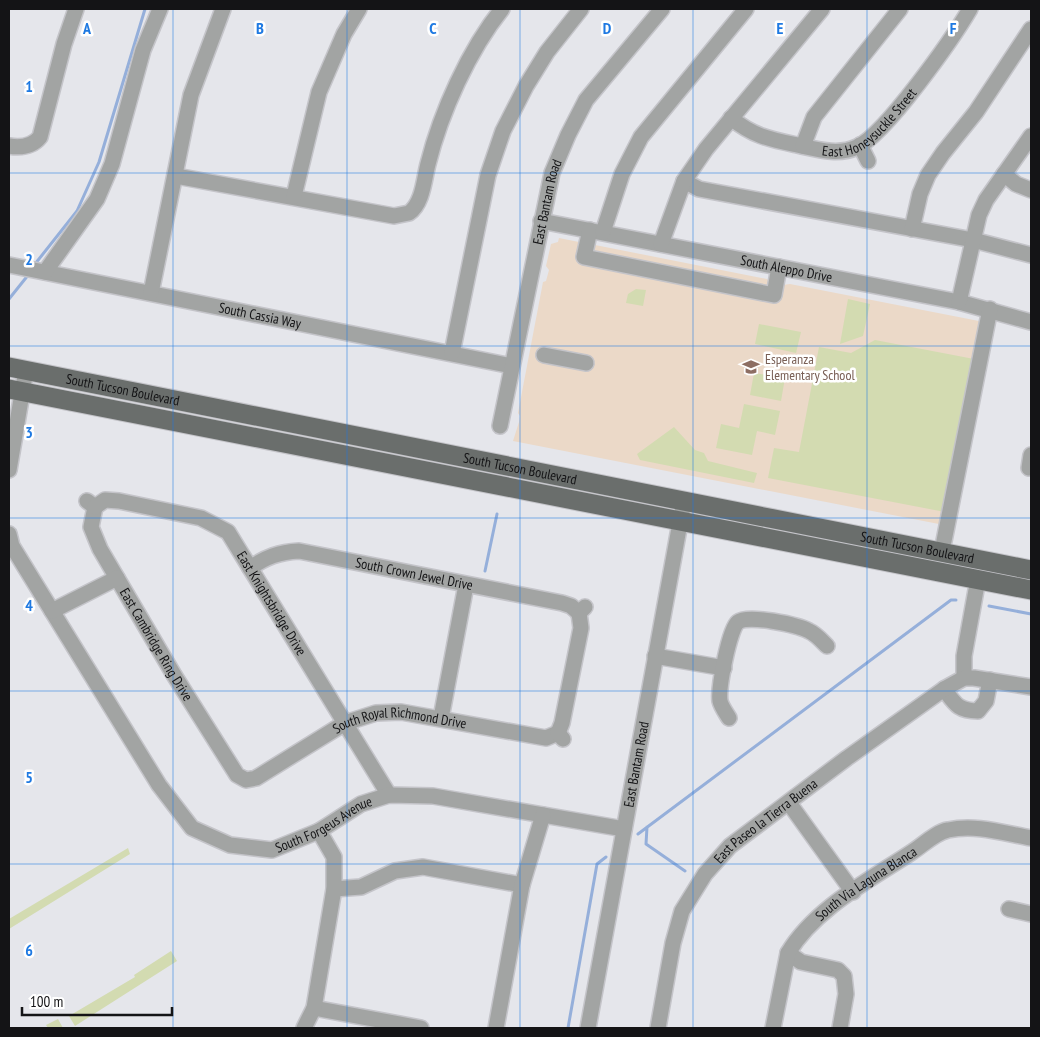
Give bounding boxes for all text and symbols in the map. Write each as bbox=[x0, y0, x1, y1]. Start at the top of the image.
text: A bbox=[82, 18, 92, 38]
text: B bbox=[256, 18, 264, 38]
text: C bbox=[429, 18, 437, 38]
text: D bbox=[603, 18, 612, 38]
text: E bbox=[777, 18, 784, 38]
text: F bbox=[950, 18, 957, 38]
text: 1 bbox=[25, 76, 33, 96]
street label: East Honeysuckle Street bbox=[821, 84, 920, 160]
street label: East Bantam Road bbox=[529, 156, 566, 246]
text: 2 bbox=[25, 249, 33, 269]
street label: South Aleppo Drive bbox=[739, 251, 834, 286]
street label: South Cassia Way bbox=[217, 298, 303, 333]
place label: Esperanza Elementary School bbox=[765, 350, 855, 384]
school or university icon: Esperanza Elementary School bbox=[741, 357, 761, 377]
street label: South Tucson Boulevard bbox=[64, 370, 181, 410]
text: 3 bbox=[25, 422, 33, 442]
street label: South Tucson Boulevard bbox=[462, 448, 578, 489]
street label: South Tucson Boulevard bbox=[859, 527, 976, 567]
street label: East Knightsbridge Drive bbox=[233, 548, 311, 659]
street label: South Crown Jewel Drive bbox=[354, 553, 475, 594]
street label: East Cambridge Ring Drive bbox=[116, 585, 197, 704]
text: 4 bbox=[25, 595, 33, 615]
street label: South Royal Richmond Drive bbox=[329, 703, 468, 738]
street label: East Bantam Road bbox=[619, 720, 653, 809]
text: 5 bbox=[25, 767, 33, 787]
street label: East Paseo la Tierra Buena bbox=[710, 775, 821, 867]
street label: South Forgeus Avenue bbox=[272, 792, 374, 857]
street label: South Via Laguna Blanca bbox=[811, 842, 920, 925]
text: 6 bbox=[25, 940, 33, 960]
scale bar bbox=[22, 984, 172, 1016]
text: 100 m bbox=[30, 992, 63, 1011]

